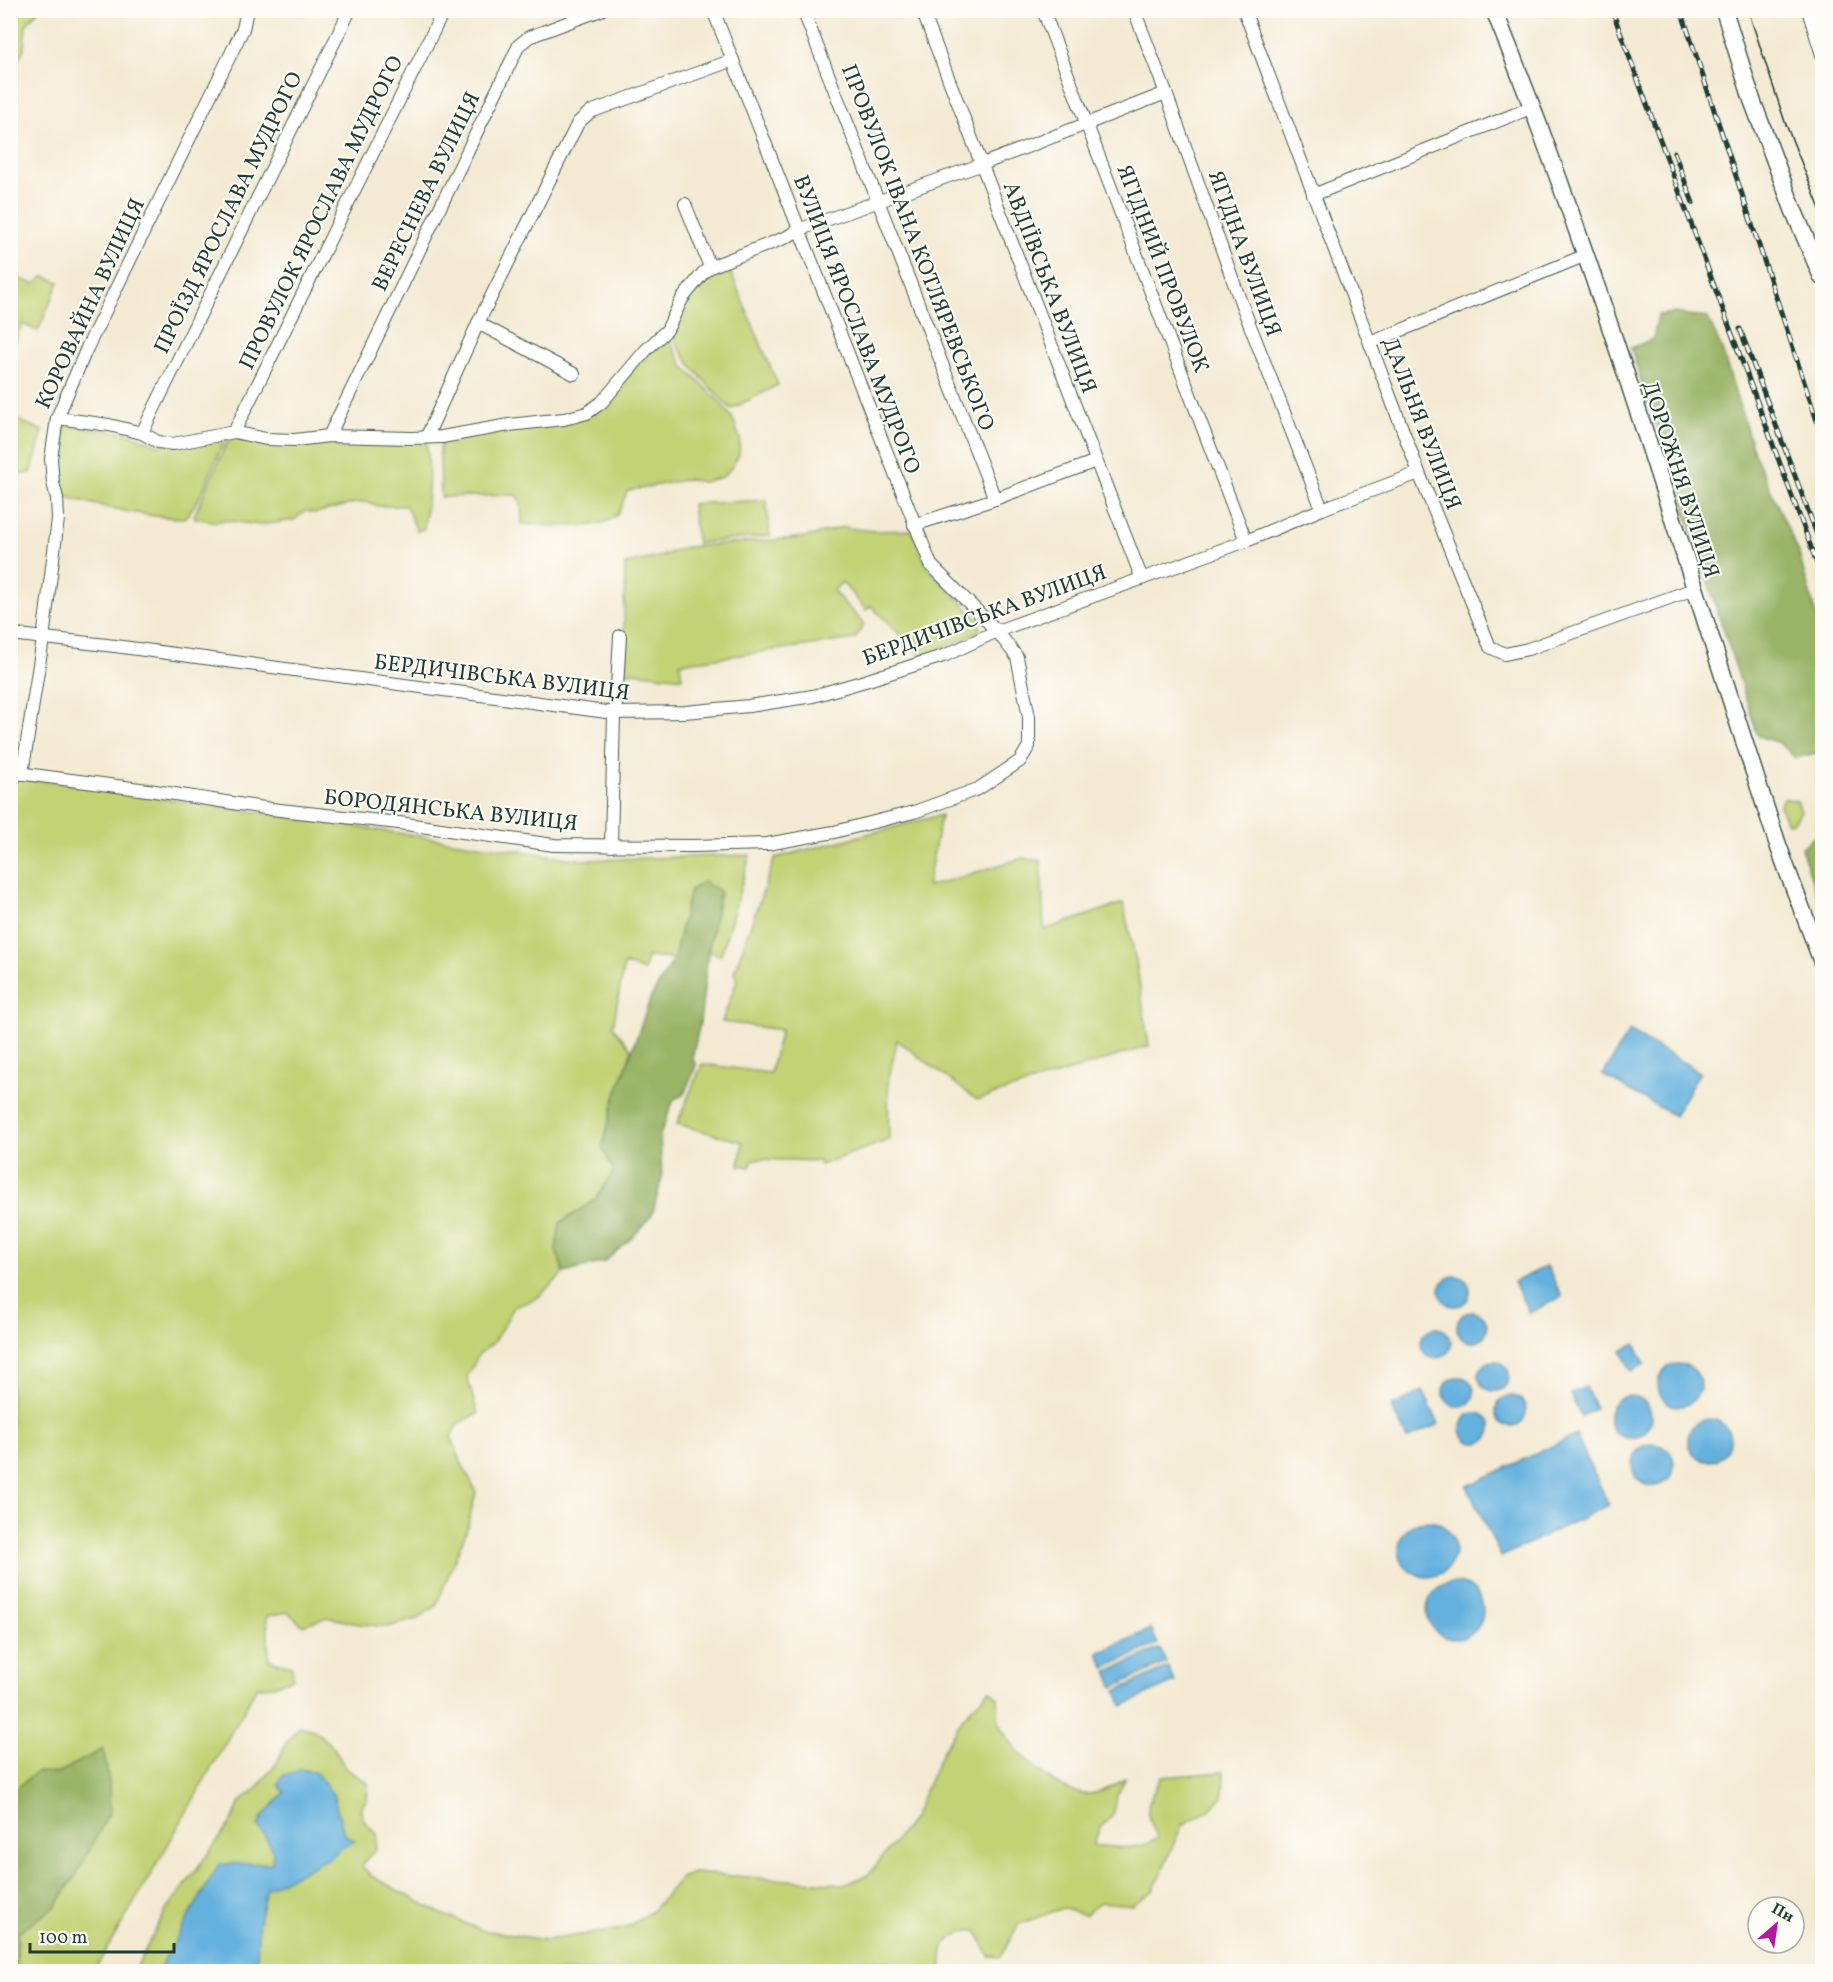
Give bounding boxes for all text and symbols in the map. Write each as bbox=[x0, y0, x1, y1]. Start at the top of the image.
street label: ПРОВУЛОК ЯРОСЛАВА МУДРОГО bbox=[232, 51, 412, 375]
street label: ПРОВУЛОК ІВАНА КОТЛЯРЕВСЬКОГО bbox=[832, 60, 1001, 436]
street label: ПРОЇЗД ЯРОСЛАВА МУДРОГО bbox=[147, 67, 311, 359]
street label: ВЕРЕСНЕВА ВУЛИЦЯ bbox=[365, 87, 489, 297]
street label: ЯГІДНИЙ ПРОВУЛОК bbox=[1108, 160, 1216, 377]
street label: ЯГІДНА ВУЛИЦЯ bbox=[1199, 167, 1288, 341]
street label: ВУЛИЦЯ ЯРОСЛАВА МУДРОГО bbox=[784, 171, 927, 479]
street label: АВДІЇВСЬКА ВУЛИЦЯ bbox=[994, 178, 1103, 398]
street label: КОРОВАЙНА ВУЛИЦЯ bbox=[29, 194, 154, 414]
street label: ДАЛЬНЯ ВУЛИЦЯ bbox=[1373, 333, 1468, 515]
street label: ДОРОЖНЯ ВУЛИЦЯ bbox=[1633, 377, 1726, 582]
street label: БЕРДИЧІВСЬКА ВУЛИЦЯ bbox=[859, 558, 1111, 675]
street label: БЕРДИЧІВСЬКА ВУЛИЦЯ bbox=[372, 647, 631, 710]
street label: БОРОДЯНСЬКА ВУЛИЦЯ bbox=[322, 783, 579, 840]
north arrow bbox=[1746, 1895, 1806, 1955]
text: Пн bbox=[1767, 1898, 1798, 1929]
scale bar bbox=[30, 1916, 174, 1954]
text: 100 m bbox=[39, 1926, 88, 1951]

